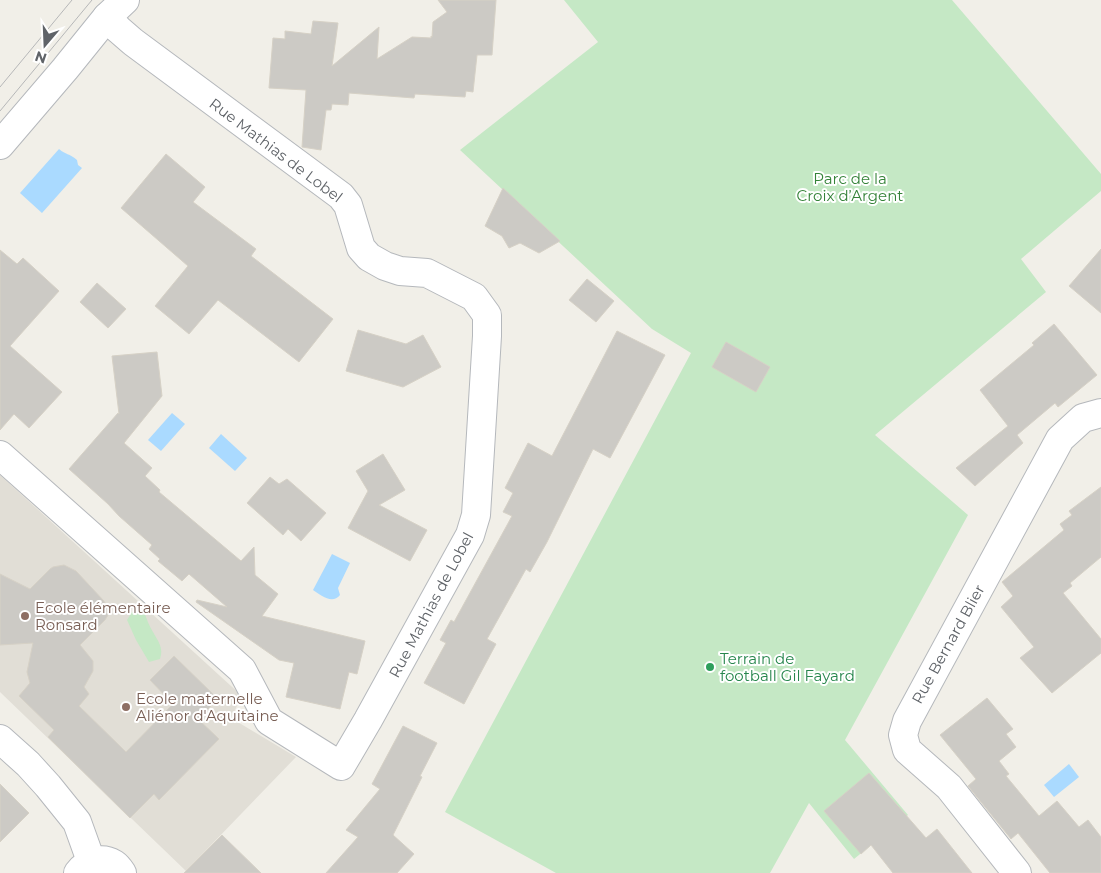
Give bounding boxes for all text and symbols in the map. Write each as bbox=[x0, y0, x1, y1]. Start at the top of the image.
north arrow bbox=[20, 20, 70, 70]
text: N bbox=[32, 47, 49, 68]
street label: Rue Mathias de Lobel bbox=[206, 94, 346, 206]
park label: Parc de la Croix d’Argent bbox=[797, 169, 903, 205]
street label: Rue Mathias de Lobel bbox=[385, 529, 477, 681]
street label: Rue Bernard Blier bbox=[907, 581, 989, 707]
place label: Ecole élémentaire Ronsard bbox=[35, 598, 171, 634]
marker: Ecole élémentaire Ronsard bbox=[19, 610, 31, 622]
place label: Terrain de football Gil Fayard bbox=[720, 649, 855, 685]
marker: Terrain de football Gil Fayard bbox=[704, 661, 716, 673]
place label: Ecole maternelle Aliénor d'Aquitaine bbox=[136, 689, 279, 725]
marker: Ecole maternelle Aliénor d'Aquitaine bbox=[120, 701, 132, 713]

